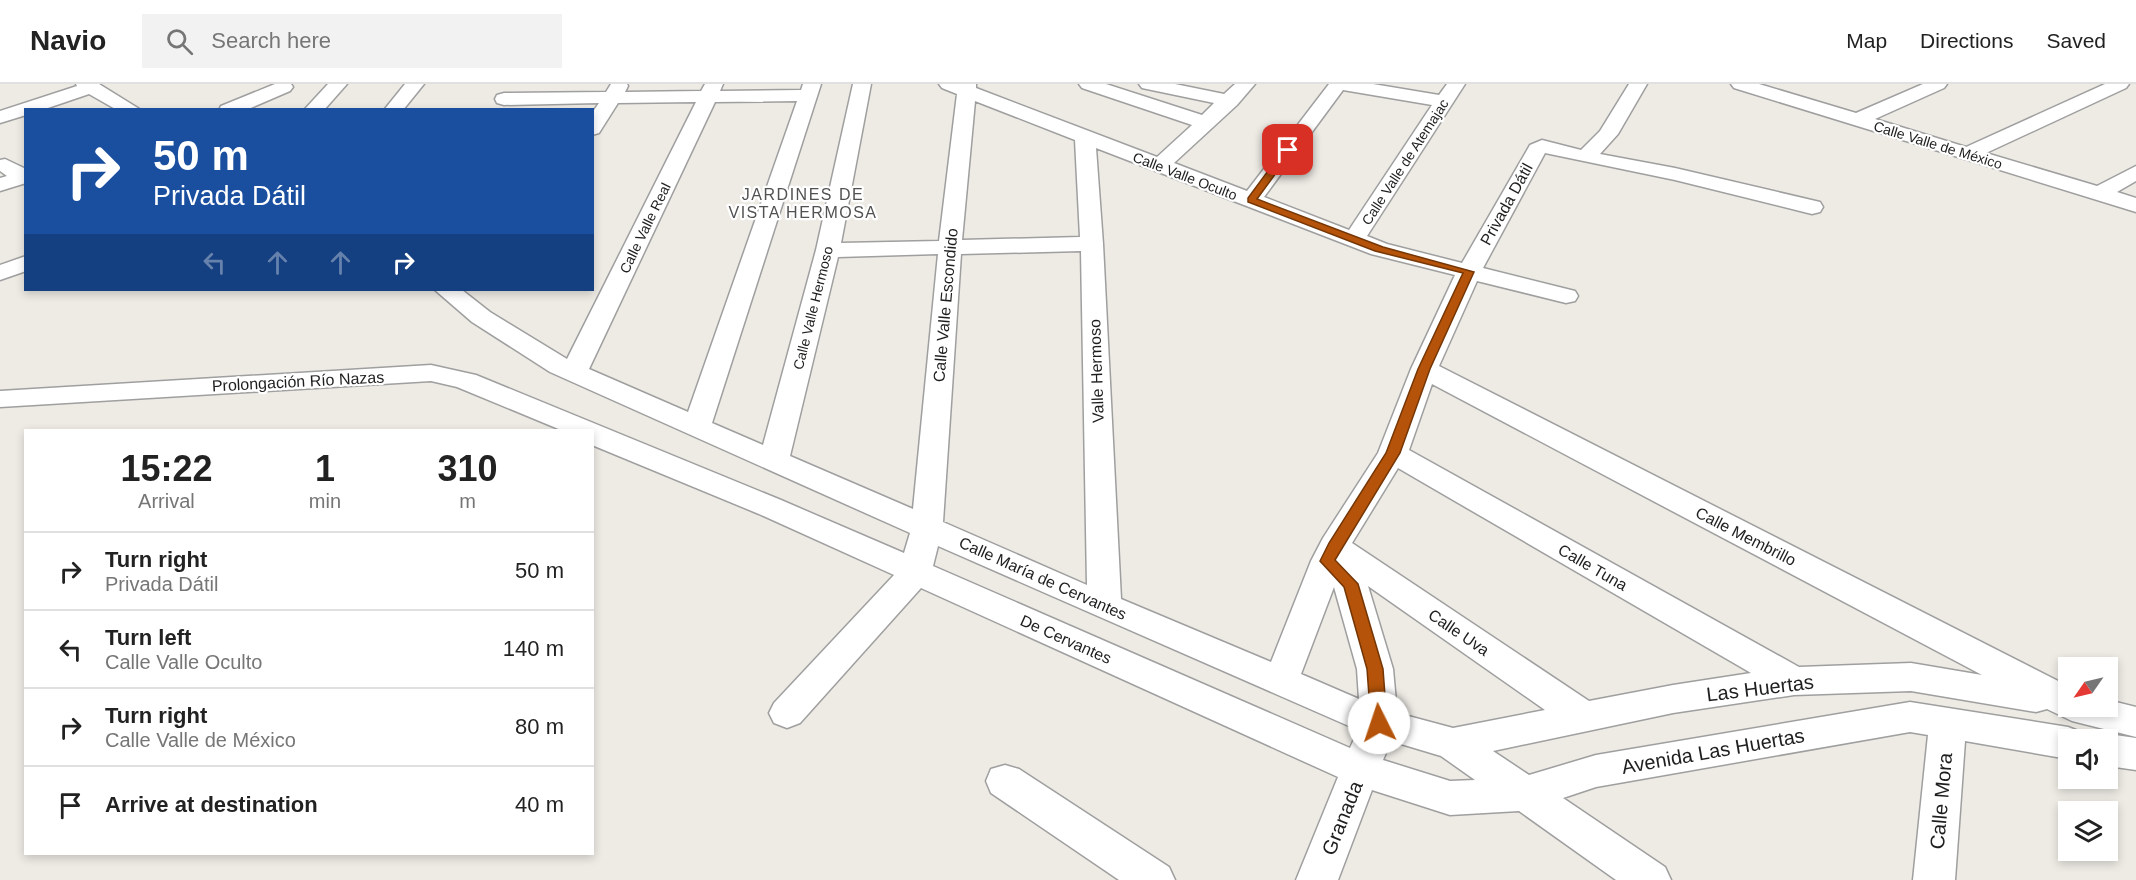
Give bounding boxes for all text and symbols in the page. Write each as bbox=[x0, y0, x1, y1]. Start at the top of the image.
search box bbox=[142, 14, 562, 68]
text: Navio bbox=[30, 25, 106, 56]
icon: search bbox=[163, 25, 196, 58]
text: Search here bbox=[211, 28, 331, 53]
text: Map bbox=[1846, 29, 1887, 52]
text: Directions bbox=[1920, 29, 2013, 52]
text: Saved bbox=[2046, 29, 2106, 52]
street label: Calle Valle de Atemajac bbox=[1358, 96, 1452, 228]
street label: Calle Valle de México bbox=[1872, 118, 2004, 172]
pin bbox=[1262, 124, 1313, 175]
icon: right bbox=[54, 132, 132, 210]
text: 50 m bbox=[153, 132, 249, 179]
icon: arrive bbox=[1271, 133, 1304, 166]
street label: Calle Valle Oculto bbox=[1131, 149, 1240, 203]
street label: Privada Dátil bbox=[1477, 160, 1536, 248]
street label: Calle Valle Real bbox=[616, 180, 674, 276]
text: Privada Dátil bbox=[153, 181, 306, 211]
district label: JARDINES DE VISTA HERMOSA bbox=[728, 186, 878, 221]
street label: Calle Valle Escondido bbox=[930, 227, 961, 383]
street label: Calle Valle Hermoso bbox=[790, 244, 836, 371]
icon: left bbox=[198, 246, 231, 279]
icon: ahead bbox=[261, 246, 294, 279]
icon: ahead bbox=[324, 246, 357, 279]
icon: right bbox=[387, 246, 420, 279]
street label: Valle Hermoso bbox=[1086, 319, 1107, 423]
street label: Prolongación Río Nazas bbox=[211, 368, 385, 395]
text: 15:22 bbox=[120, 448, 212, 489]
text: 1 bbox=[315, 448, 335, 489]
text: 310 bbox=[437, 448, 498, 489]
text: Arrival bbox=[138, 490, 195, 512]
text: min bbox=[309, 490, 341, 512]
text: m bbox=[459, 490, 476, 512]
street label: Calle Membrillo bbox=[1693, 504, 1799, 569]
street label: Calle María de Cervantes bbox=[956, 534, 1129, 623]
street label: Calle Tuna bbox=[1555, 541, 1630, 594]
text: Turn right bbox=[105, 547, 207, 572]
icon: right bbox=[54, 555, 87, 588]
text: 50 m bbox=[515, 558, 564, 583]
text: Privada Dátil bbox=[105, 573, 218, 595]
street label: Calle Uva bbox=[1425, 606, 1492, 659]
street label: De Cervantes bbox=[1018, 612, 1114, 667]
text: Turn left bbox=[105, 625, 191, 650]
icon: left bbox=[54, 633, 87, 666]
text: 140 m bbox=[503, 636, 564, 661]
text: Calle Valle Oculto bbox=[105, 651, 262, 673]
north arrow bbox=[2058, 657, 2118, 717]
map controls bbox=[2058, 657, 2118, 861]
street label: Las Huertas bbox=[1705, 671, 1815, 705]
position arrow bbox=[1347, 691, 1411, 755]
text: Turn right bbox=[105, 703, 207, 728]
icon: right bbox=[54, 711, 87, 744]
text: 80 m bbox=[515, 714, 564, 739]
street label: Avenida Las Huertas bbox=[1620, 724, 1806, 778]
text: Calle Valle de México bbox=[105, 729, 296, 751]
button: sound bbox=[2058, 729, 2118, 789]
street label: Calle Mora bbox=[1926, 751, 1956, 850]
street label: Granada bbox=[1317, 777, 1367, 858]
icon: arrive bbox=[54, 789, 87, 822]
text: Arrive at destination bbox=[105, 792, 318, 817]
text: 40 m bbox=[515, 792, 564, 817]
button: layers bbox=[2058, 801, 2118, 861]

